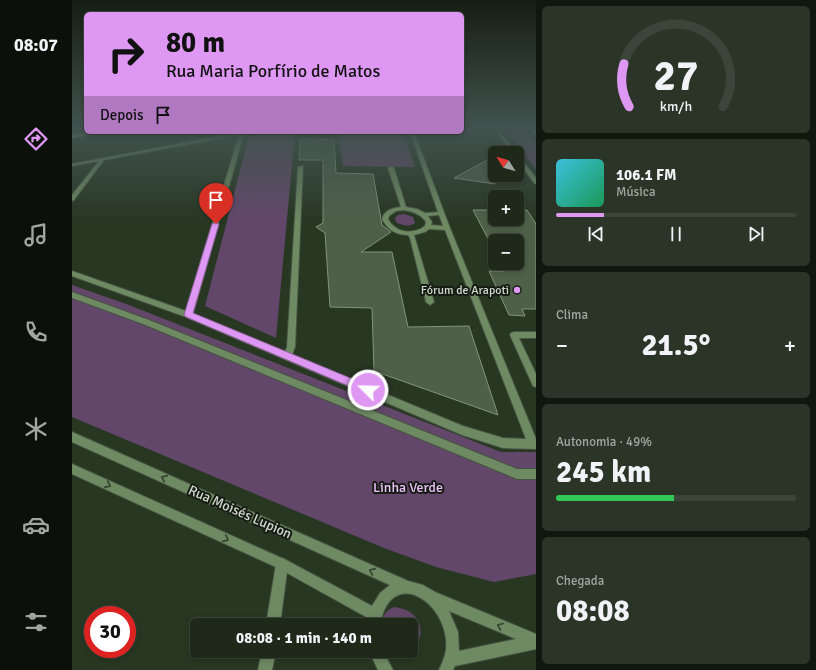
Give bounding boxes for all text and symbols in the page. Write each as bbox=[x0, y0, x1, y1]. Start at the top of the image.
text: 80 m bbox=[166, 26, 225, 60]
icon: right bbox=[100, 28, 152, 80]
text: 08:07 bbox=[14, 34, 58, 56]
text: 27 bbox=[654, 51, 698, 102]
text: Rua Maria Porfírio de Matos bbox=[166, 60, 380, 82]
text: km/h bbox=[660, 98, 692, 115]
icon: arrive bbox=[152, 104, 174, 126]
text: Depois bbox=[100, 106, 144, 124]
icon: directions bbox=[22, 125, 50, 153]
north arrow bbox=[488, 146, 524, 182]
map controls bbox=[488, 146, 524, 270]
text: 106.1 FM bbox=[616, 166, 677, 184]
pin bbox=[199, 183, 233, 224]
text: Música bbox=[616, 184, 656, 200]
icon: arrive bbox=[205, 189, 227, 211]
button: + bbox=[488, 190, 524, 226]
icon: music bbox=[22, 221, 50, 249]
icon: previous bbox=[585, 223, 607, 245]
icon: pause bbox=[665, 223, 687, 245]
icon: next bbox=[745, 223, 767, 245]
button: − bbox=[488, 234, 524, 270]
place label: Fórum de Arapoti bbox=[421, 283, 509, 298]
marker: Fórum de Arapoti bbox=[512, 285, 522, 295]
text: Clima bbox=[556, 307, 588, 323]
icon: phone bbox=[22, 318, 50, 346]
text: 21.5° bbox=[641, 327, 711, 364]
text: − bbox=[556, 332, 568, 359]
text: + bbox=[784, 332, 796, 359]
position arrow bbox=[347, 369, 389, 411]
icon: climate bbox=[22, 415, 50, 443]
text: Autonomia · 49% bbox=[556, 434, 652, 450]
text: 245 km bbox=[556, 454, 651, 491]
one-way arrow bbox=[160, 475, 167, 483]
park label: Linha Verde bbox=[373, 479, 443, 496]
one-way arrow bbox=[103, 480, 111, 488]
street label: Rua Moisés Lupion bbox=[186, 482, 294, 542]
icon: car bbox=[22, 511, 50, 539]
one-way arrow bbox=[222, 534, 229, 542]
one-way arrow bbox=[369, 568, 376, 576]
text: Chegada bbox=[556, 573, 604, 589]
text: 08:08 bbox=[556, 593, 630, 630]
speed limit sign: 30 bbox=[84, 606, 136, 658]
icon: filters bbox=[22, 608, 50, 636]
one-way arrow bbox=[497, 622, 504, 630]
text: 08:08 · 1 min · 140 m bbox=[236, 629, 372, 647]

